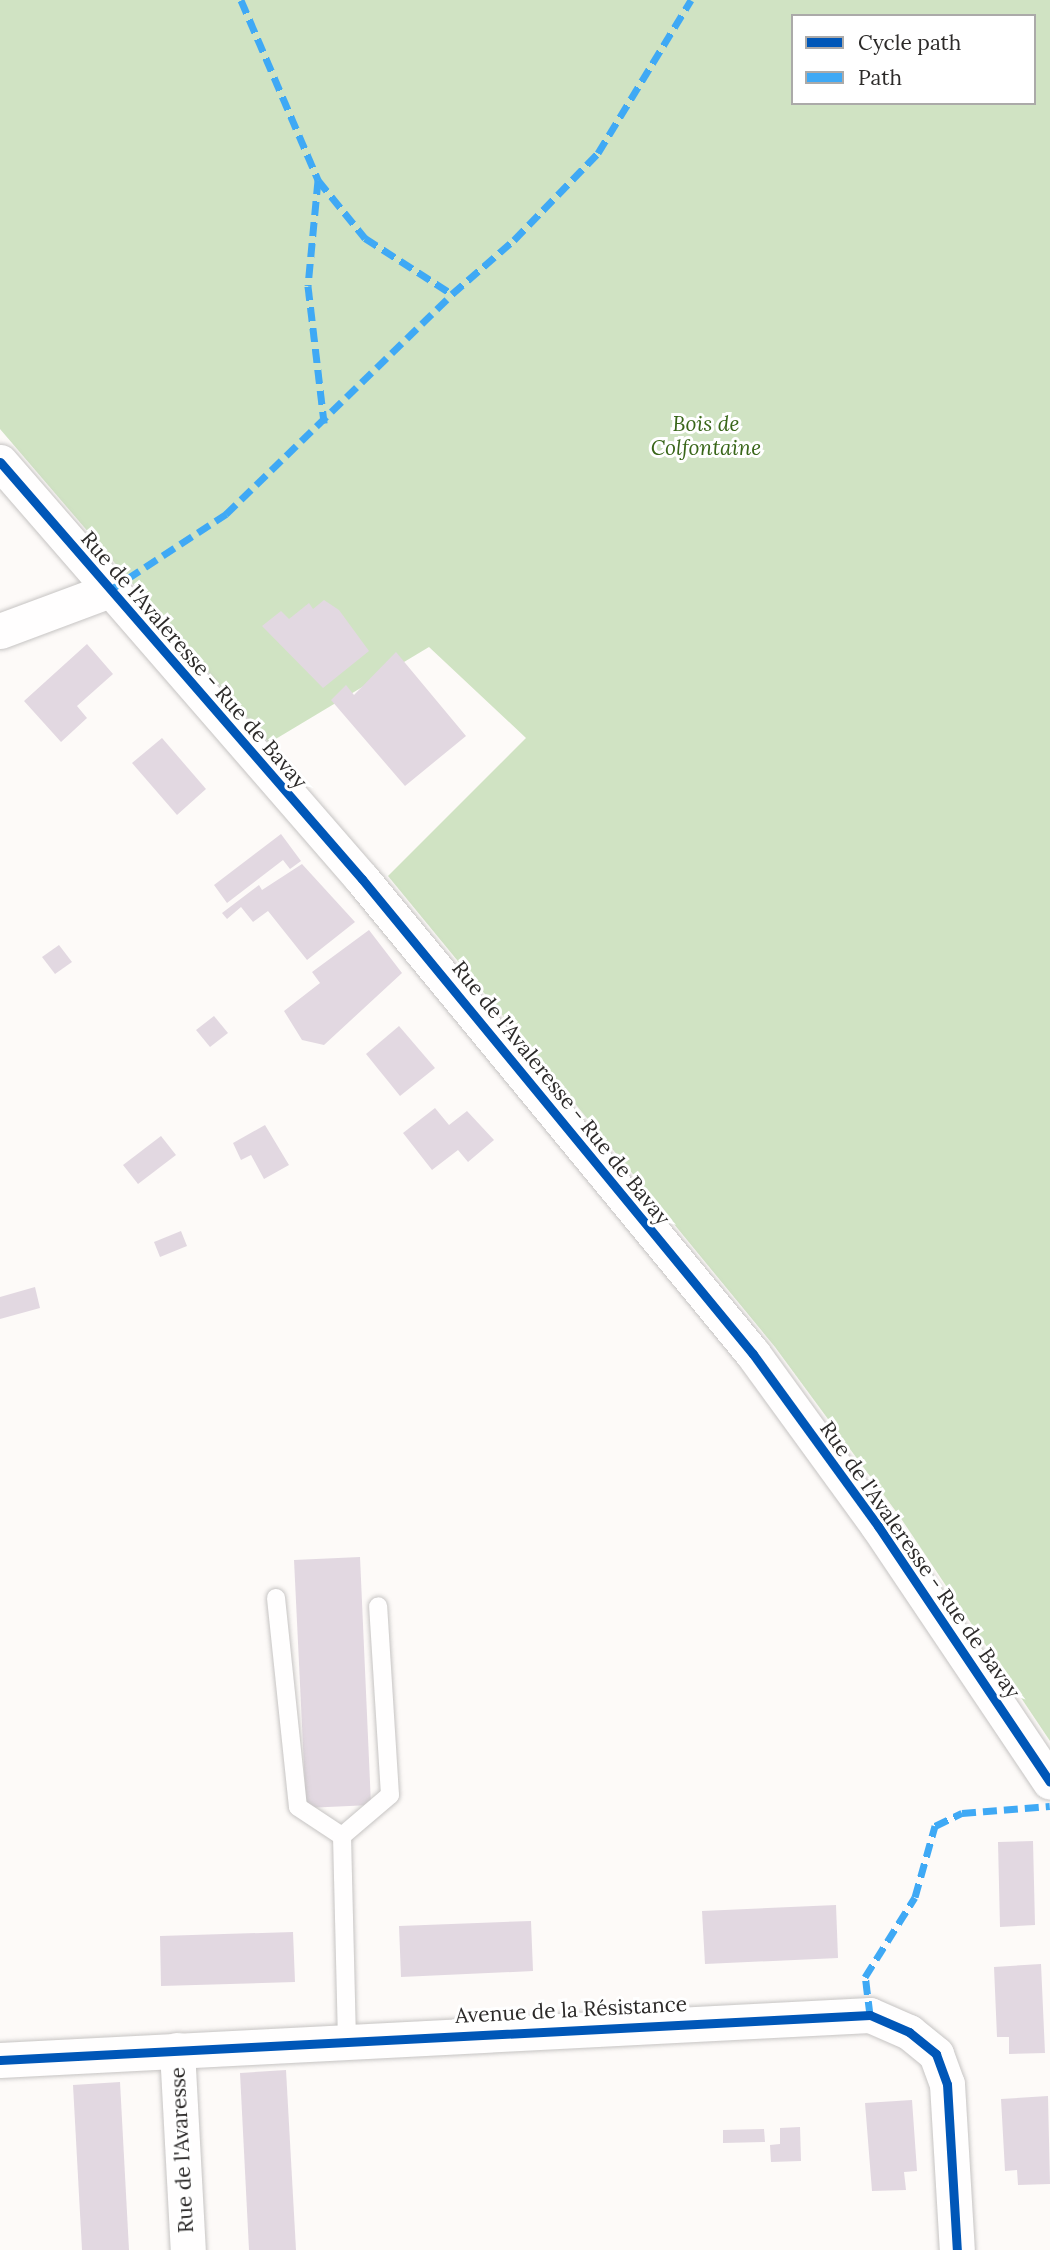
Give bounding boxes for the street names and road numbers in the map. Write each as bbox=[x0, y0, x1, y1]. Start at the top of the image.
street label: Rue de l'Avaleresse - Rue de Bavay bbox=[75, 526, 313, 794]
street label: Rue de l'Avaleresse - Rue de Bavay bbox=[447, 956, 675, 1230]
street label: Rue de l'Avaleresse - Rue de Bavay bbox=[814, 1417, 1026, 1703]
street label: Avenue de la Résistance bbox=[454, 1991, 688, 2029]
street label: Rue de l'Avaresse bbox=[165, 2066, 199, 2234]

